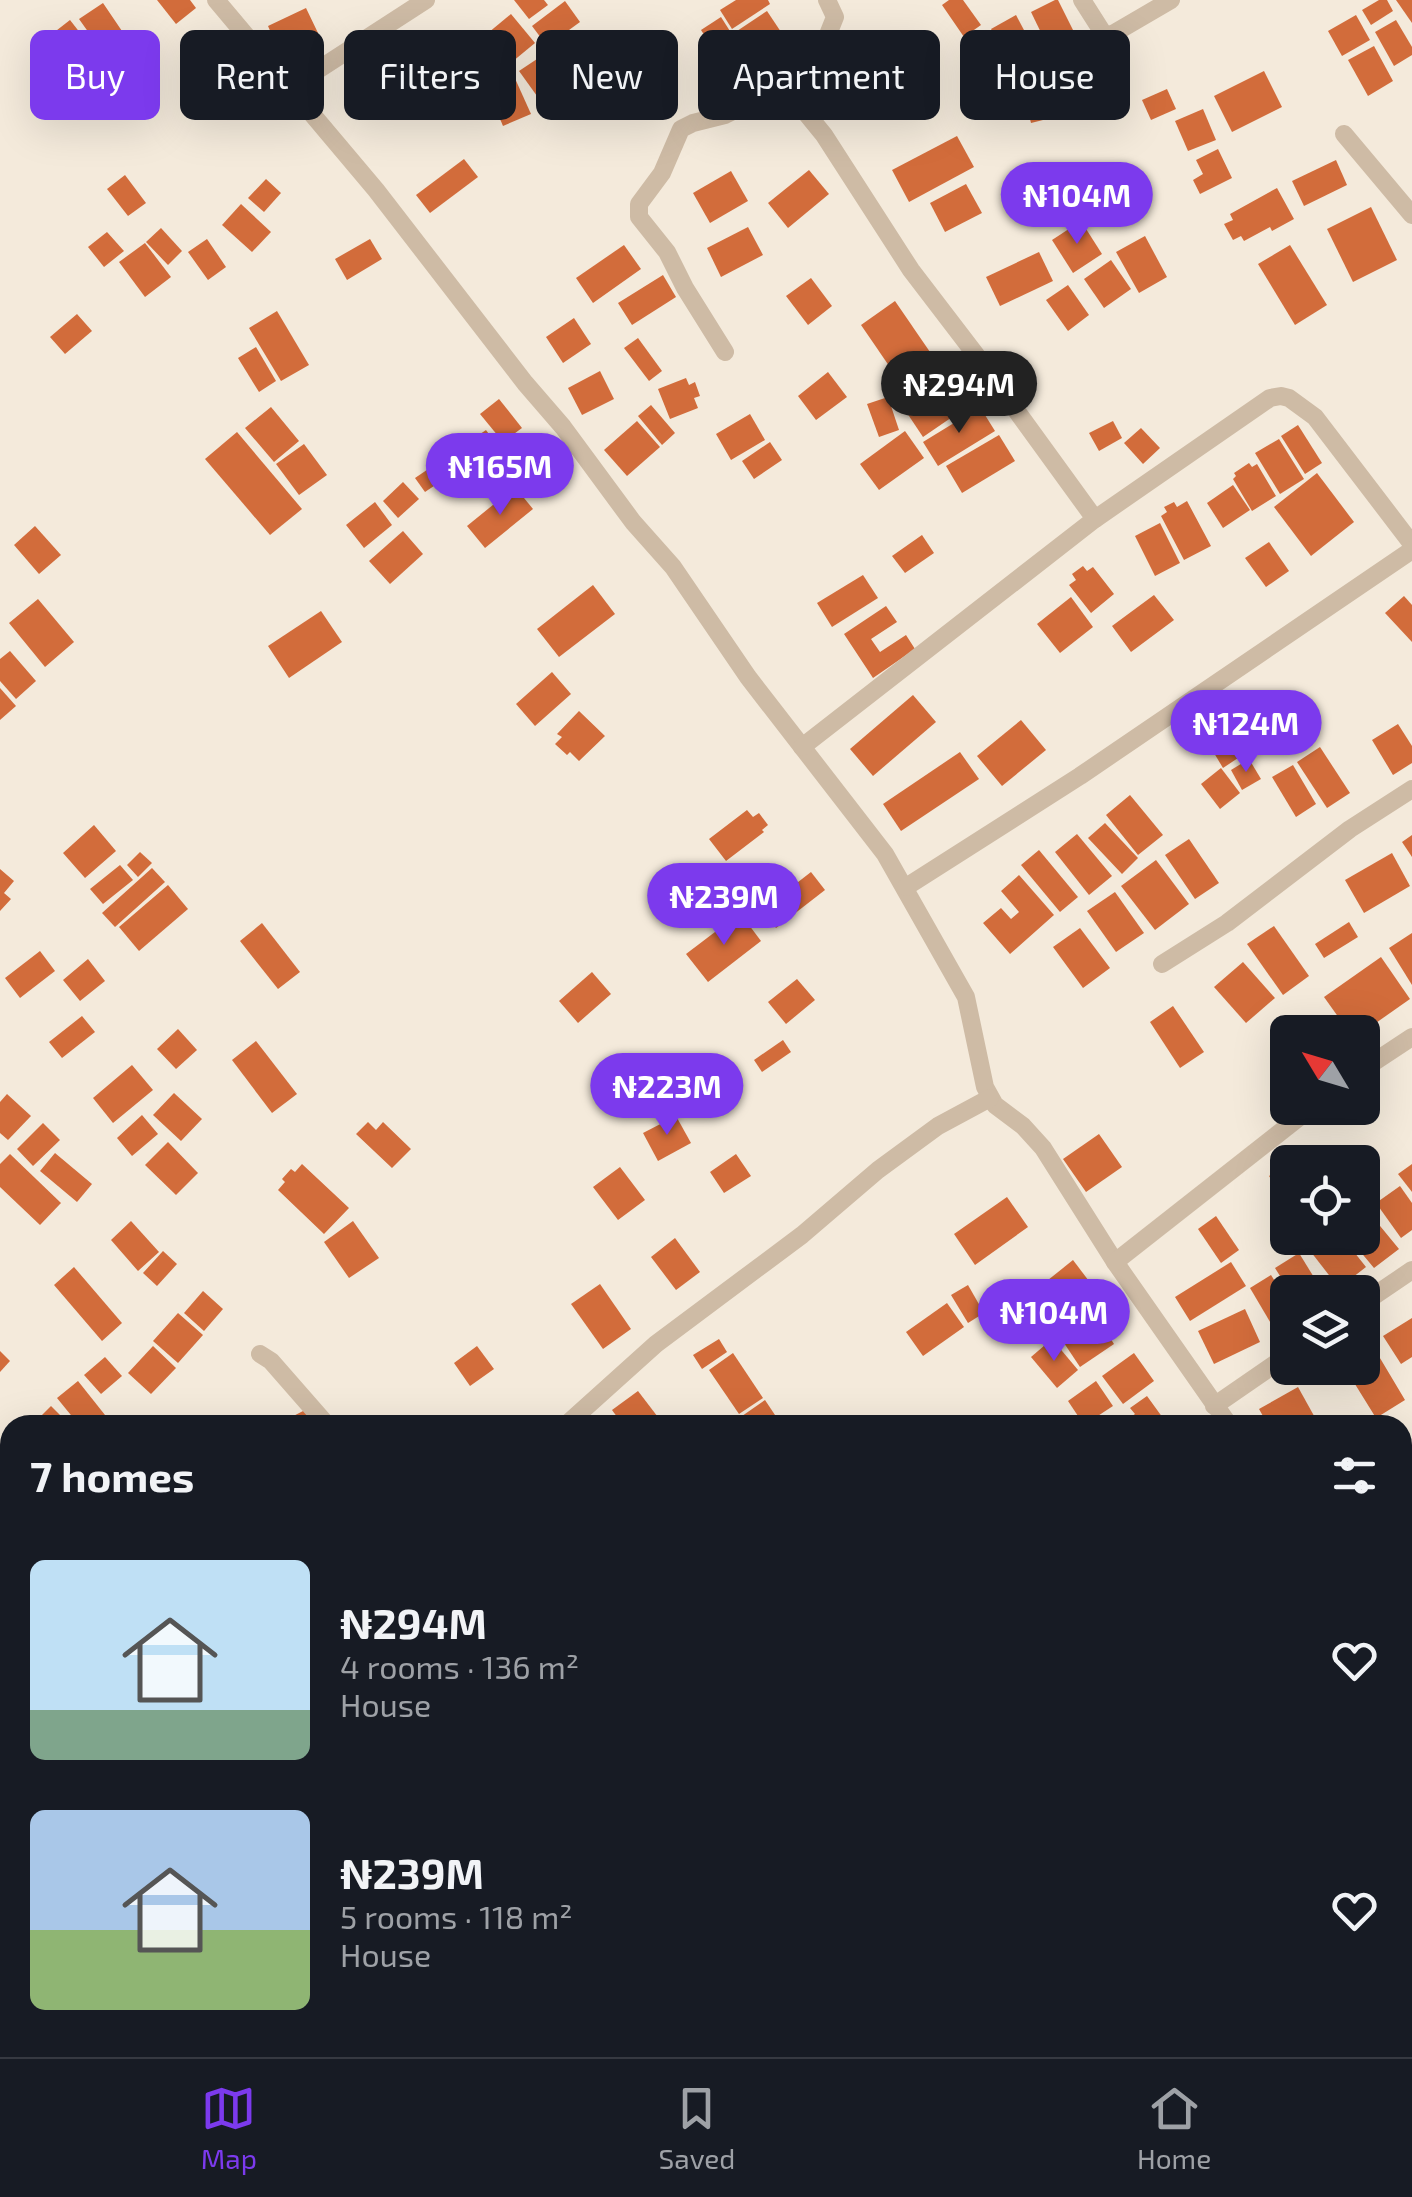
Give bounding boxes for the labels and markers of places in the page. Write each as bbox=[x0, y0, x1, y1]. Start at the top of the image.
pin: ₦104M bbox=[1007, 162, 1147, 247]
pin: ₦294M bbox=[889, 351, 1029, 436]
pin: ₦165M bbox=[430, 433, 570, 518]
pin: ₦124M bbox=[1176, 690, 1316, 775]
pin: ₦239M bbox=[654, 863, 794, 948]
pin: ₦223M bbox=[597, 1053, 737, 1138]
pin: ₦104M bbox=[984, 1279, 1124, 1364]

